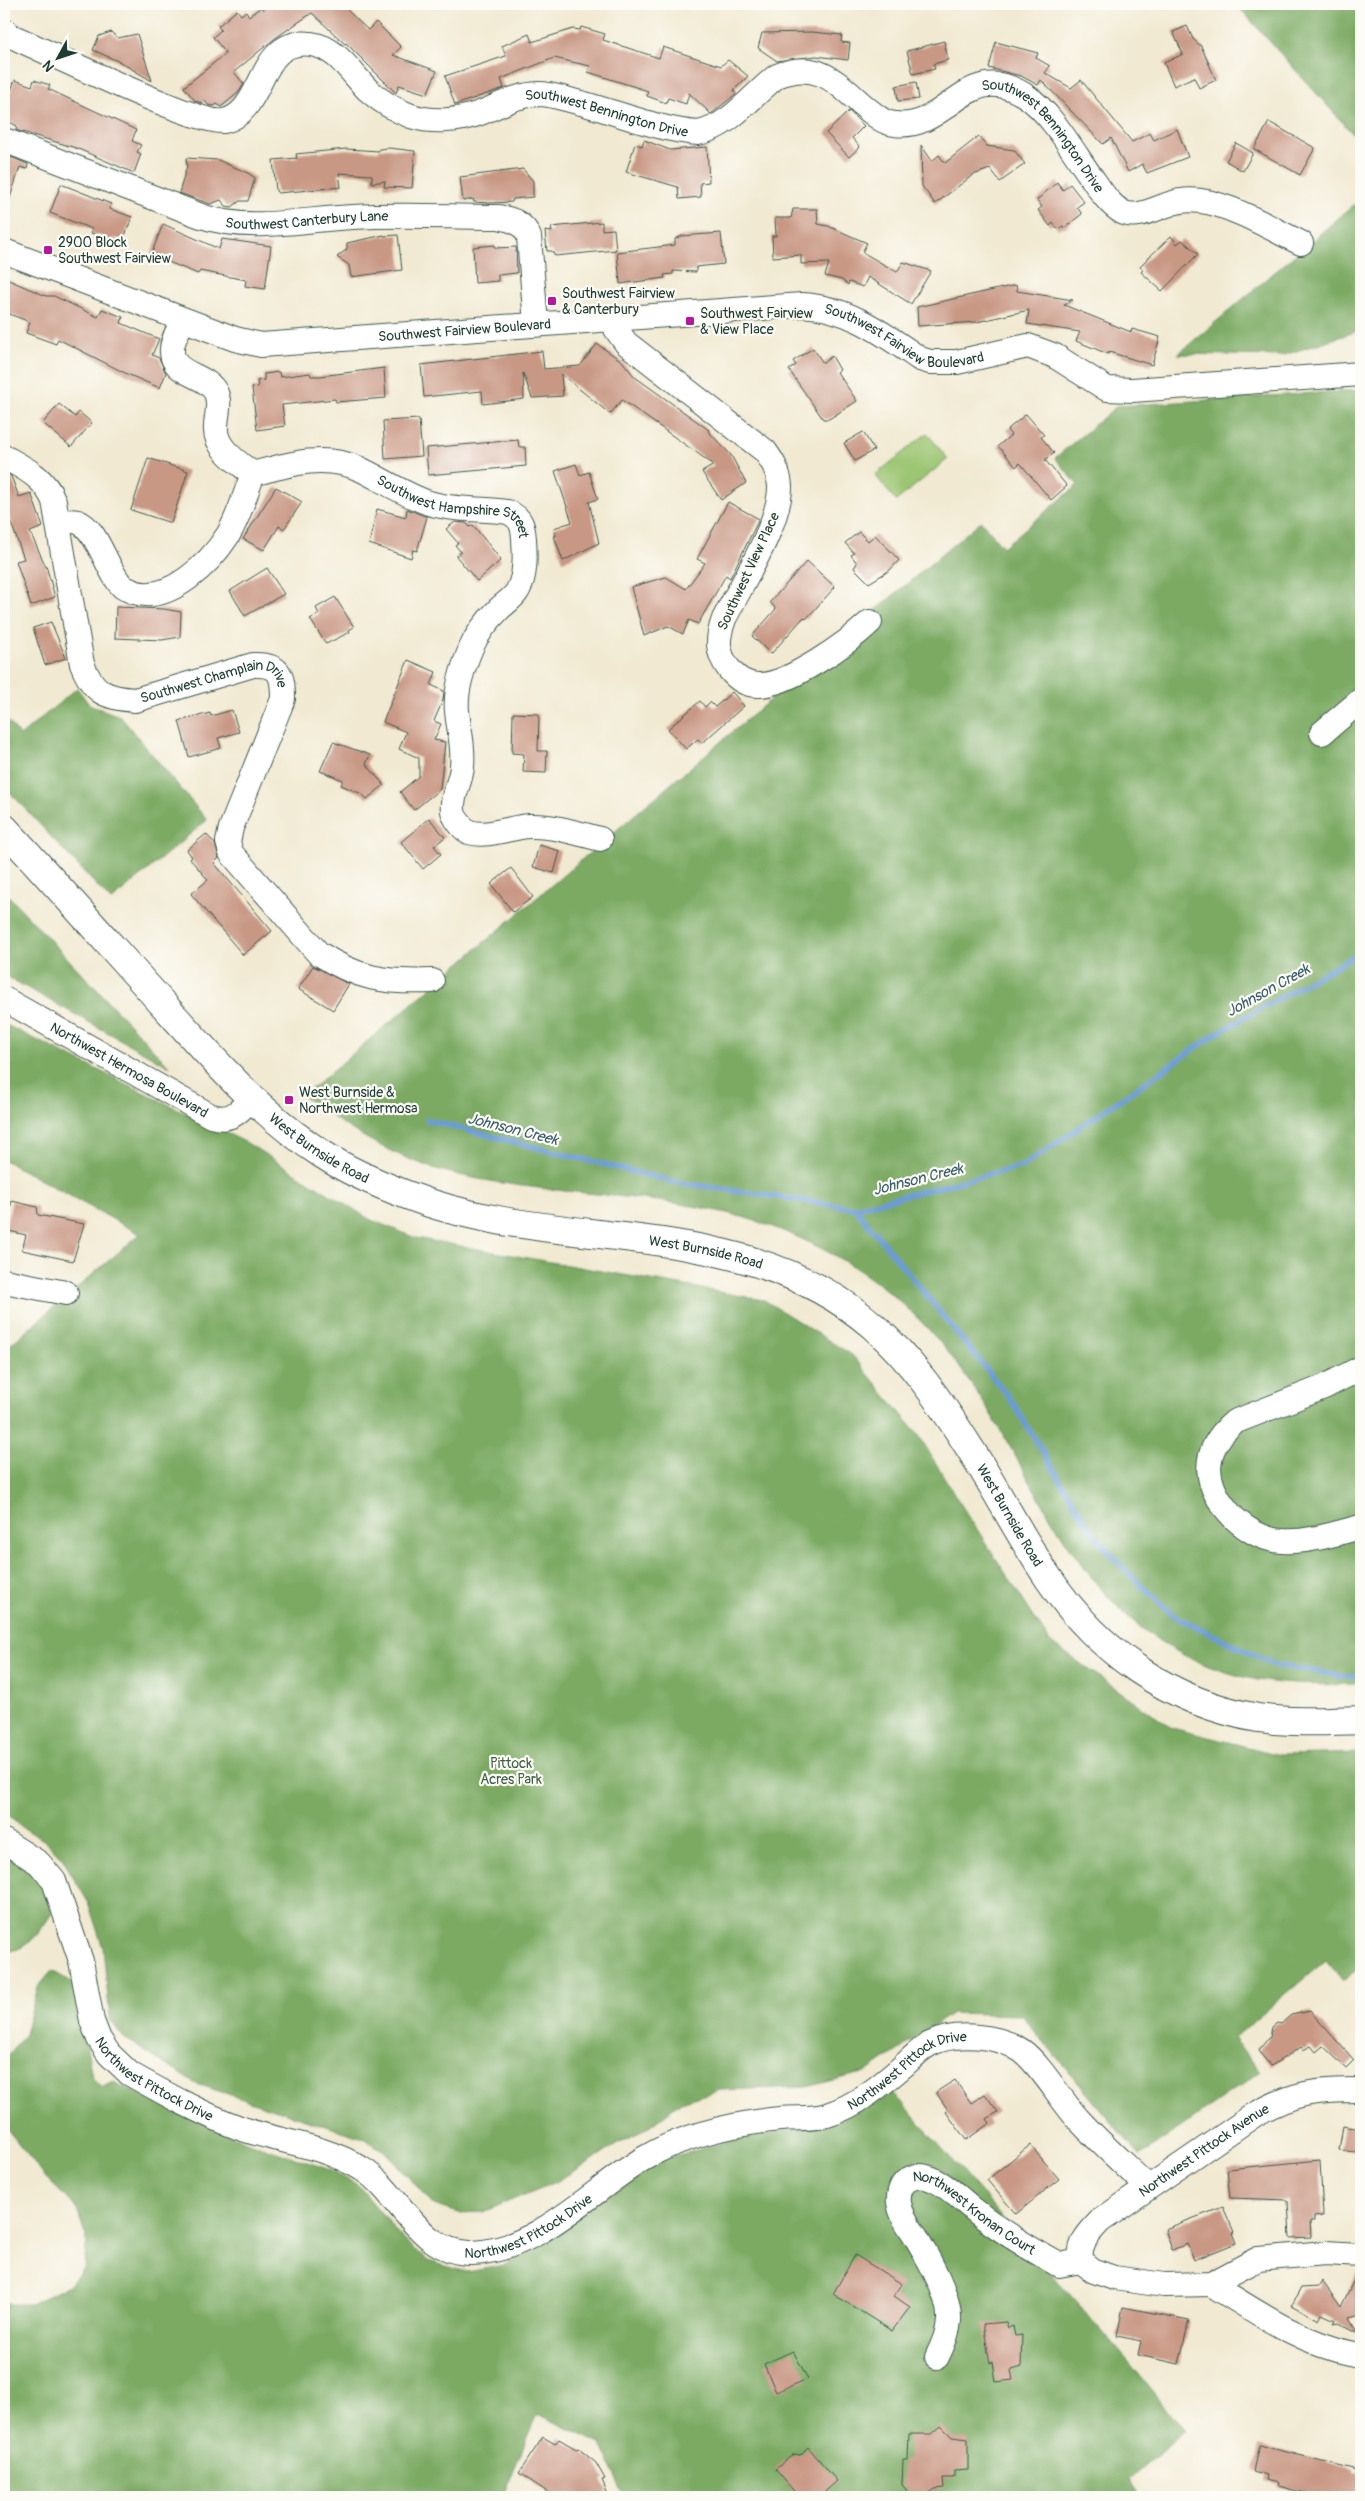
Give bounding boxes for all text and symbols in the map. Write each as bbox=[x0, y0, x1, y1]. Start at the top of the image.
north arrow bbox=[32, 32, 82, 82]
text: N bbox=[39, 57, 58, 75]
street label: Southwest Bennington Drive bbox=[980, 77, 1107, 196]
street label: Southwest Bennington Drive bbox=[524, 86, 689, 141]
street label: Southwest Canterbury Lane bbox=[224, 208, 389, 233]
place label: 2900 Block Southwest Fairview bbox=[58, 234, 172, 267]
marker: 2900 Block Southwest Fairview bbox=[42, 244, 54, 256]
place label: Southwest Fairview & Canterbury bbox=[562, 285, 676, 318]
marker: Southwest Fairview & Canterbury bbox=[546, 295, 558, 307]
street label: Southwest Fairview Boulevard bbox=[823, 300, 986, 371]
place label: Southwest Fairview & View Place bbox=[700, 305, 814, 338]
marker: Southwest Fairview & View Place bbox=[684, 315, 696, 327]
street label: Southwest Fairview Boulevard bbox=[378, 316, 552, 345]
street label: Southwest Hampshire Street bbox=[374, 471, 532, 539]
street label: Southwest View Place bbox=[714, 509, 783, 633]
street label: Southwest Champlain Drive bbox=[138, 657, 291, 707]
water label: Johnson Creek bbox=[1223, 959, 1315, 1021]
street label: Northwest Hermosa Boulevard bbox=[47, 1019, 211, 1122]
place label: West Burnside & Northwest Hermosa bbox=[299, 1084, 417, 1117]
marker: West Burnside & Northwest Hermosa bbox=[283, 1094, 295, 1106]
water label: Johnson Creek bbox=[466, 1109, 562, 1150]
street label: West Burnside Road bbox=[265, 1110, 372, 1187]
water label: Johnson Creek bbox=[871, 1159, 967, 1200]
street label: West Burnside Road bbox=[648, 1232, 765, 1273]
street label: West Burnside Road bbox=[973, 1461, 1047, 1570]
park label: Pittock Acres Park bbox=[480, 1755, 542, 1788]
street label: Northwest Pittock Drive bbox=[845, 2028, 967, 2114]
street label: Northwest Pittock Drive bbox=[91, 2034, 216, 2125]
street label: Northwest Pittock Avenue bbox=[1136, 2100, 1272, 2201]
street label: Northwest Kronan Court bbox=[912, 2168, 1039, 2259]
street label: Northwest Pittock Drive bbox=[464, 2190, 596, 2262]

